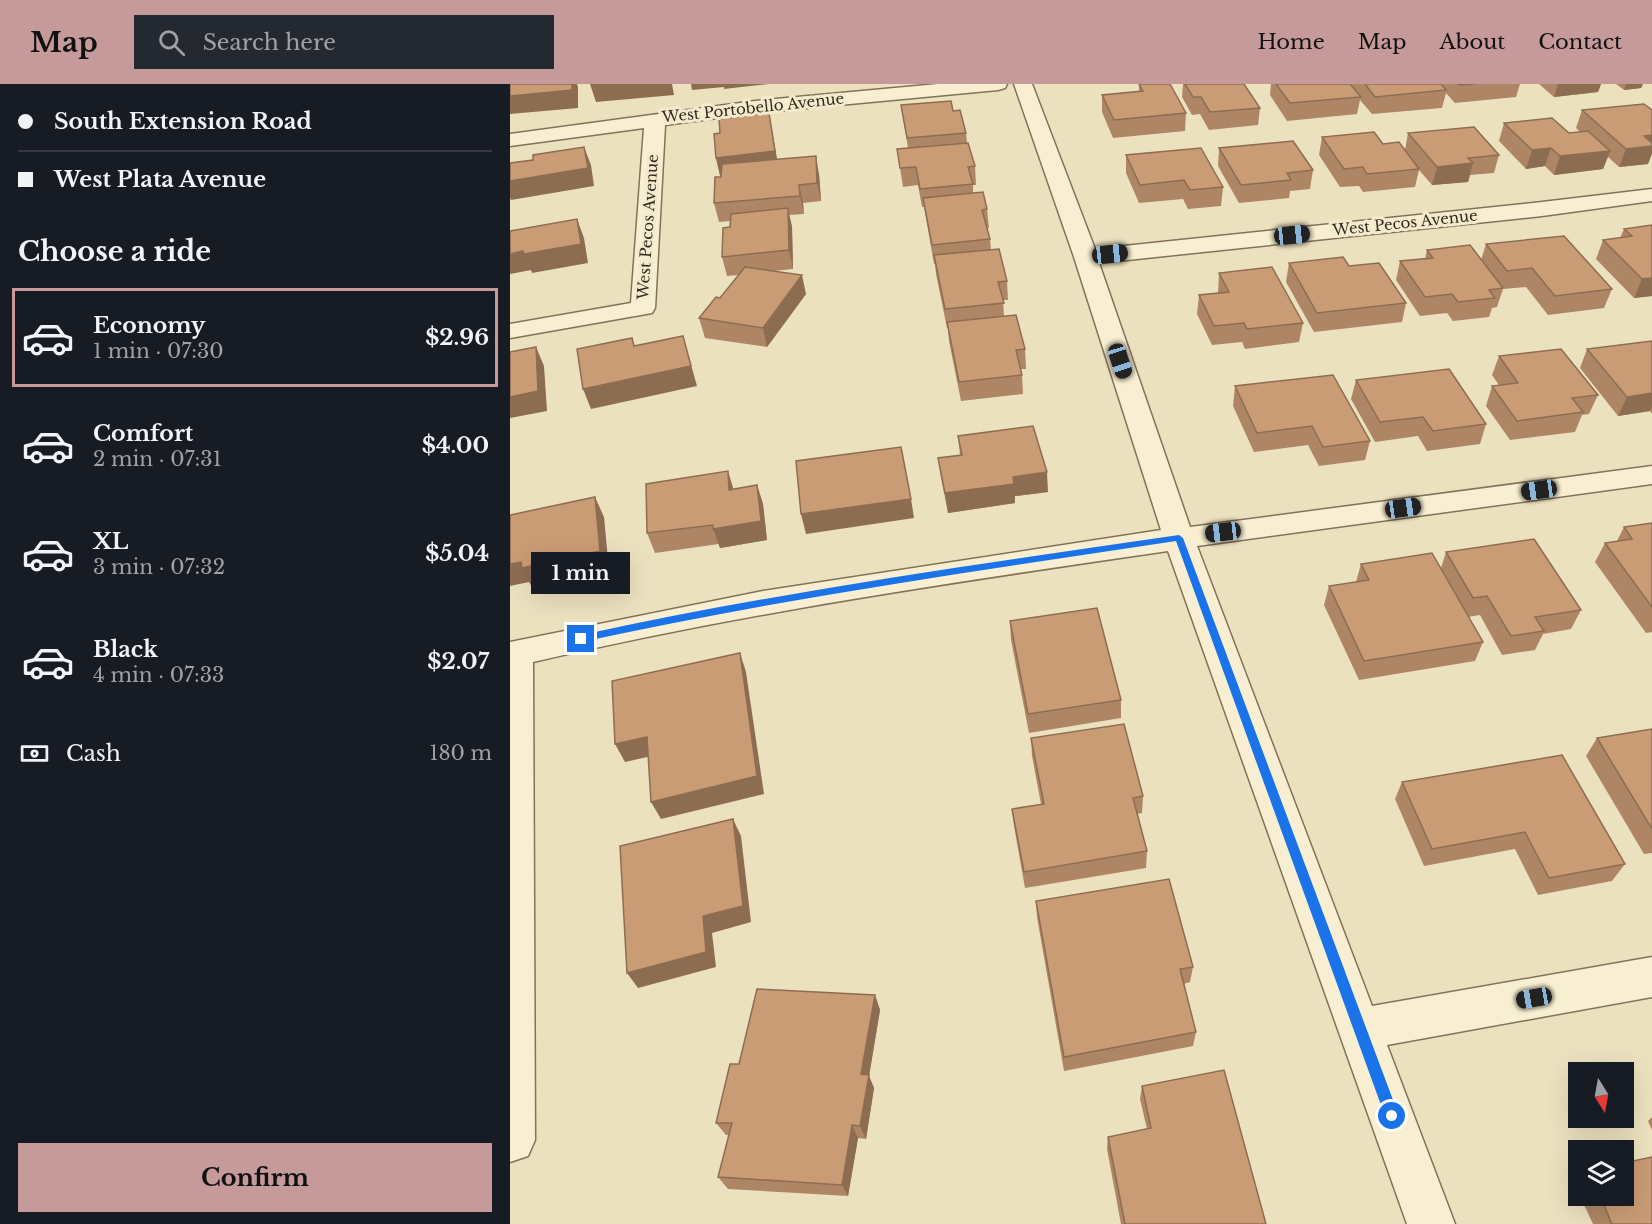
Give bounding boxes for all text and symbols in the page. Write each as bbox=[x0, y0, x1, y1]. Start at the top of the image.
search box bbox=[134, 15, 554, 69]
text: Map bbox=[30, 25, 98, 60]
icon: search bbox=[155, 26, 188, 59]
text: Search here bbox=[203, 29, 336, 56]
text: Home bbox=[1258, 29, 1325, 55]
text: Map bbox=[1358, 29, 1406, 55]
text: About bbox=[1439, 29, 1505, 55]
text: Contact bbox=[1538, 29, 1622, 55]
street label: West Portobello Avenue bbox=[660, 88, 845, 127]
text: South Extension Road bbox=[54, 108, 312, 135]
street label: West Pecos Avenue bbox=[633, 154, 662, 301]
text: West Plata Avenue bbox=[54, 166, 266, 193]
street label: West Pecos Avenue bbox=[1330, 205, 1478, 240]
car bbox=[1273, 224, 1311, 246]
text: Choose a ride bbox=[18, 235, 211, 268]
car bbox=[1091, 243, 1129, 265]
icon: car bbox=[21, 311, 75, 365]
text: Economy bbox=[93, 312, 205, 339]
text: $2.96 bbox=[425, 324, 489, 351]
text: 1 min · 07:30 bbox=[93, 339, 224, 363]
car bbox=[1106, 341, 1134, 381]
icon: car bbox=[21, 419, 75, 473]
text: Comfort bbox=[93, 420, 193, 447]
text: $4.00 bbox=[422, 432, 489, 459]
text: 2 min · 07:31 bbox=[93, 447, 222, 471]
car bbox=[1520, 479, 1558, 501]
car bbox=[1384, 497, 1422, 519]
car bbox=[1204, 521, 1242, 543]
icon: car bbox=[21, 527, 75, 581]
text: XL bbox=[93, 528, 128, 555]
text: $5.04 bbox=[425, 540, 489, 567]
callout: 1 min bbox=[532, 552, 631, 594]
text: 3 min · 07:32 bbox=[93, 555, 225, 579]
text: 1 min bbox=[552, 561, 609, 585]
route end bbox=[567, 625, 594, 652]
icon: car bbox=[21, 635, 75, 689]
text: Black bbox=[93, 636, 158, 663]
text: $2.07 bbox=[427, 648, 489, 675]
text: 4 min · 07:33 bbox=[93, 663, 224, 687]
icon: cash bbox=[18, 737, 51, 770]
text: Cash bbox=[66, 740, 121, 767]
text: 180 m bbox=[429, 741, 492, 765]
car bbox=[1515, 986, 1553, 1010]
north arrow bbox=[1568, 1062, 1634, 1128]
map controls bbox=[1568, 1062, 1634, 1206]
route start bbox=[1378, 1102, 1405, 1129]
button: layers bbox=[1568, 1140, 1634, 1206]
button: Confirm bbox=[18, 1143, 492, 1212]

